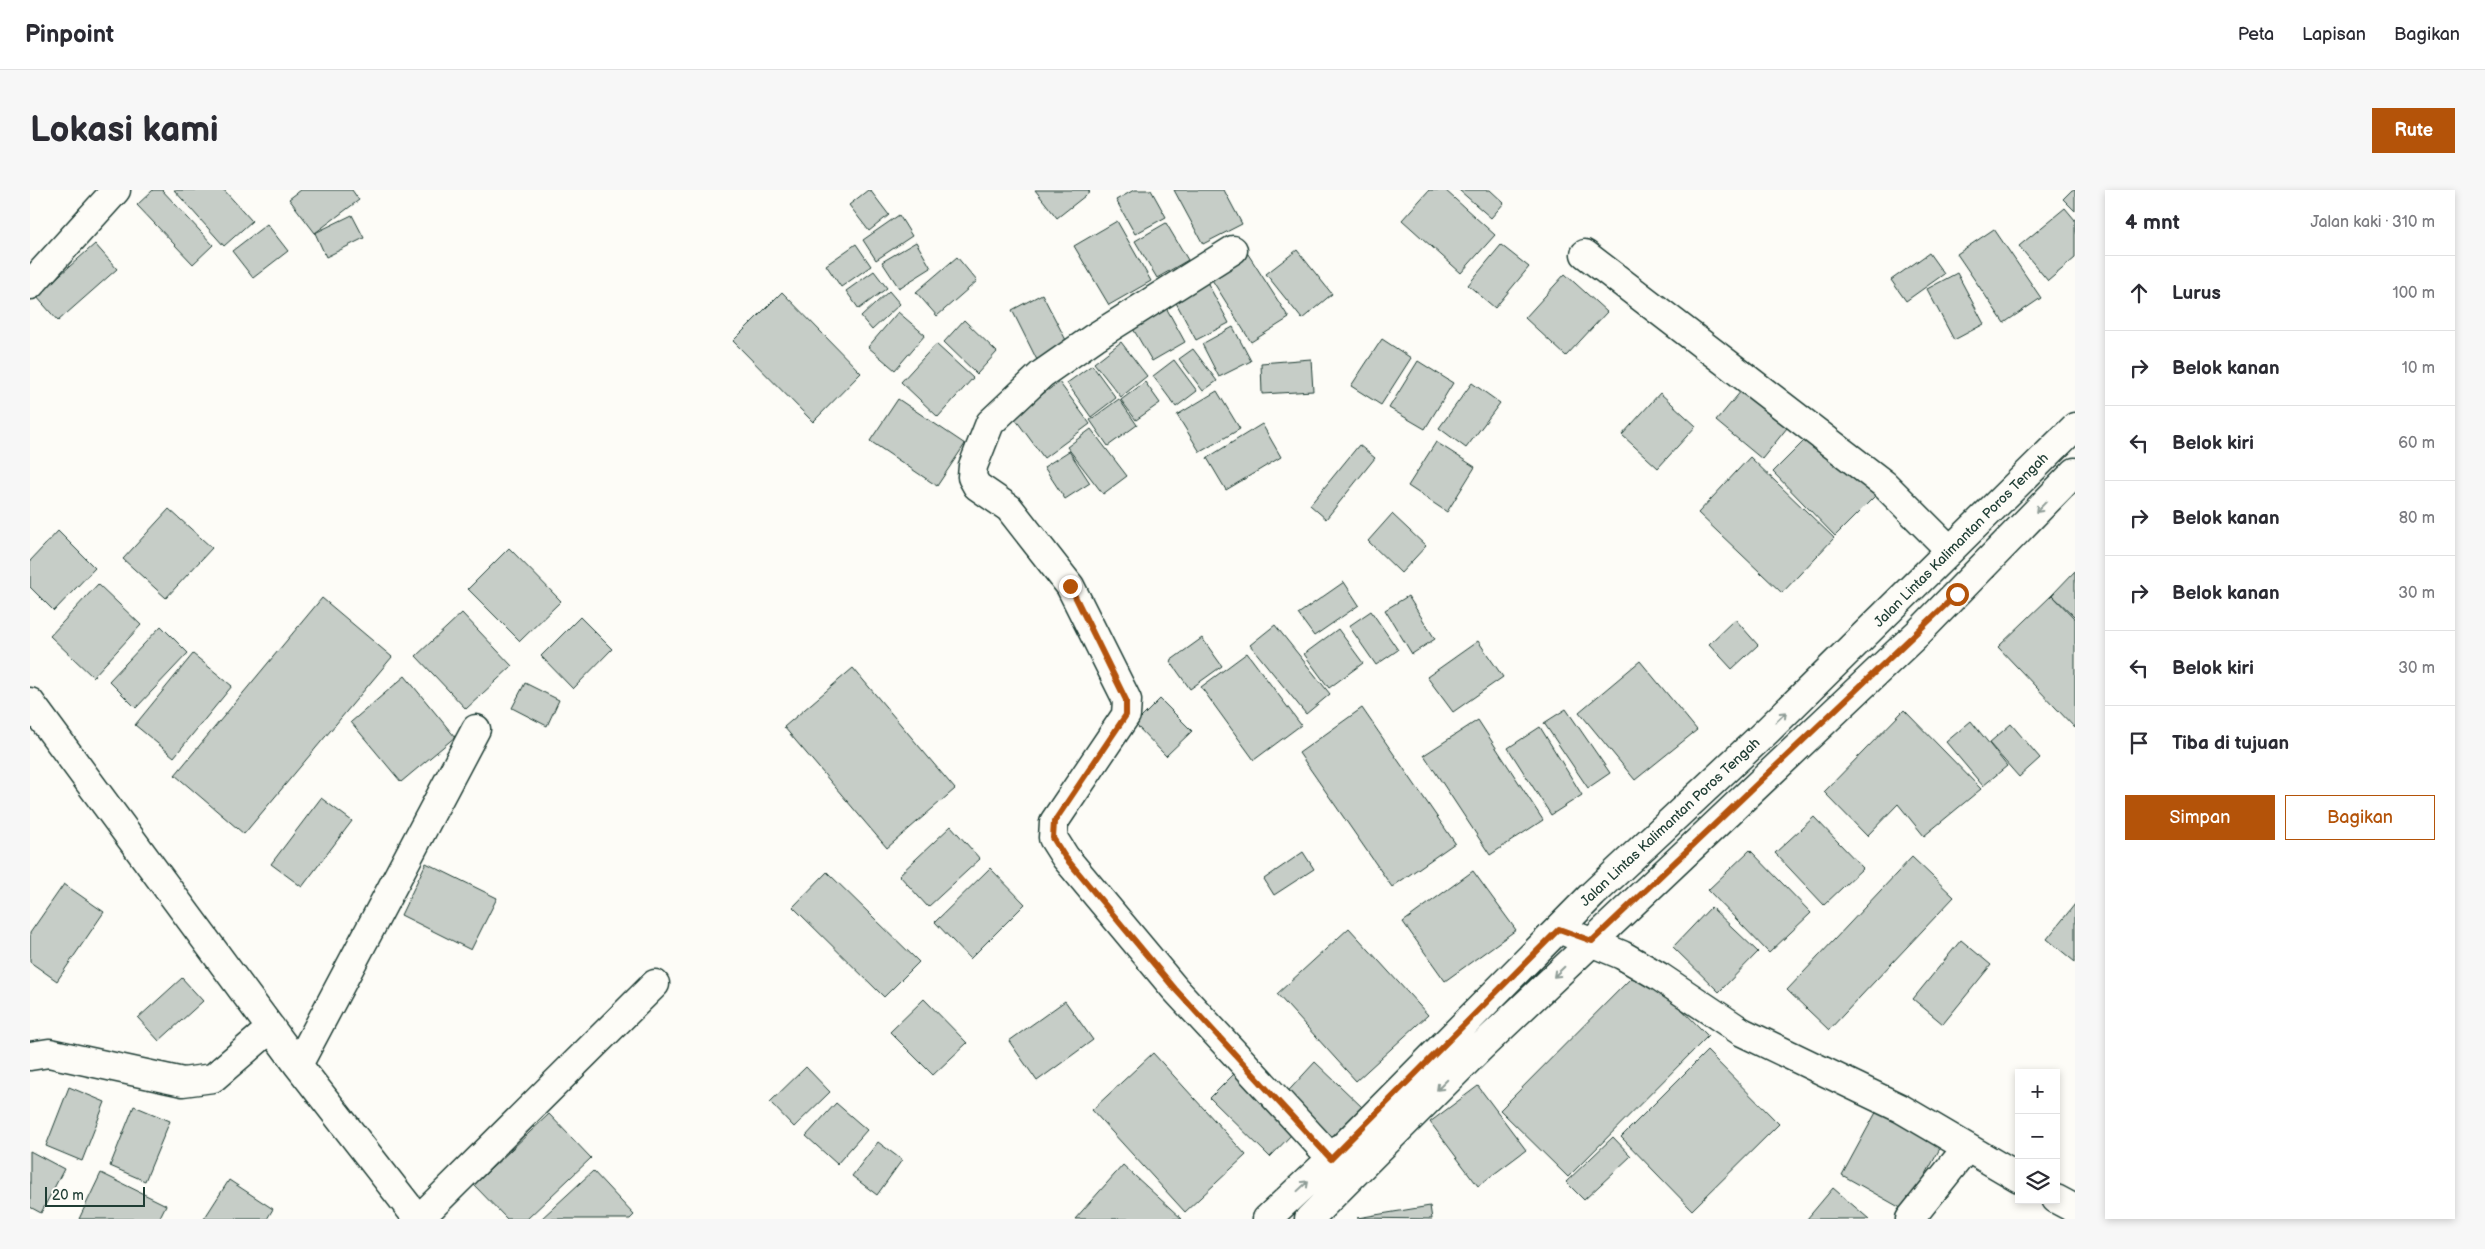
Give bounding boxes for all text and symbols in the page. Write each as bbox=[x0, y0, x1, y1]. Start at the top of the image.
text: Pinpoint bbox=[25, 20, 114, 49]
text: Peta bbox=[2238, 24, 2274, 45]
text: Lapisan bbox=[2302, 24, 2366, 45]
text: Bagikan bbox=[2394, 24, 2460, 45]
button: Rute bbox=[2372, 108, 2455, 153]
text: Lokasi kami bbox=[30, 109, 219, 152]
text: 4 mnt bbox=[2125, 210, 2180, 235]
text: Jalan kaki · 310 m bbox=[2310, 213, 2435, 232]
icon: ahead bbox=[2125, 279, 2153, 307]
text: Lurus bbox=[2172, 282, 2221, 305]
text: 100 m bbox=[2392, 284, 2435, 303]
icon: right bbox=[2125, 354, 2153, 382]
text: Belok kanan bbox=[2172, 357, 2280, 380]
text: 10 m bbox=[2402, 359, 2435, 378]
icon: left bbox=[2125, 429, 2153, 457]
text: Belok kiri bbox=[2172, 432, 2254, 455]
text: 60 m bbox=[2398, 434, 2435, 453]
street label: Jalan Lintas Kalimantan Poros Tengah bbox=[1870, 449, 2052, 631]
one-way arrow bbox=[2035, 501, 2047, 513]
icon: right bbox=[2125, 504, 2153, 532]
text: Belok kanan bbox=[2172, 507, 2280, 530]
text: 80 m bbox=[2399, 509, 2435, 528]
route end bbox=[1059, 575, 1082, 598]
icon: right bbox=[2125, 579, 2153, 607]
text: Belok kanan bbox=[2172, 582, 2280, 605]
route start bbox=[1946, 583, 1969, 606]
text: 30 m bbox=[2398, 584, 2435, 603]
icon: left bbox=[2125, 654, 2153, 682]
text: Belok kiri bbox=[2172, 657, 2254, 680]
text: 30 m bbox=[2398, 659, 2435, 678]
one-way arrow bbox=[1775, 711, 1788, 723]
icon: arrive bbox=[2125, 729, 2153, 757]
text: Tiba di tujuan bbox=[2172, 732, 2289, 755]
street label: Jalan Lintas Kalimantan Poros Tengah bbox=[1577, 734, 1764, 910]
button: Simpan bbox=[2125, 795, 2275, 840]
button: Bagikan bbox=[2285, 795, 2435, 840]
one-way arrow bbox=[1553, 966, 1565, 978]
map controls bbox=[2015, 1069, 2060, 1204]
button: + bbox=[2015, 1069, 2060, 1114]
one-way arrow bbox=[1436, 1079, 1449, 1091]
button: − bbox=[2015, 1114, 2060, 1159]
button: layers bbox=[2015, 1159, 2060, 1204]
one-way arrow bbox=[1296, 1180, 1309, 1192]
scale bar bbox=[45, 1184, 145, 1207]
text: 20 m bbox=[52, 1187, 84, 1204]

